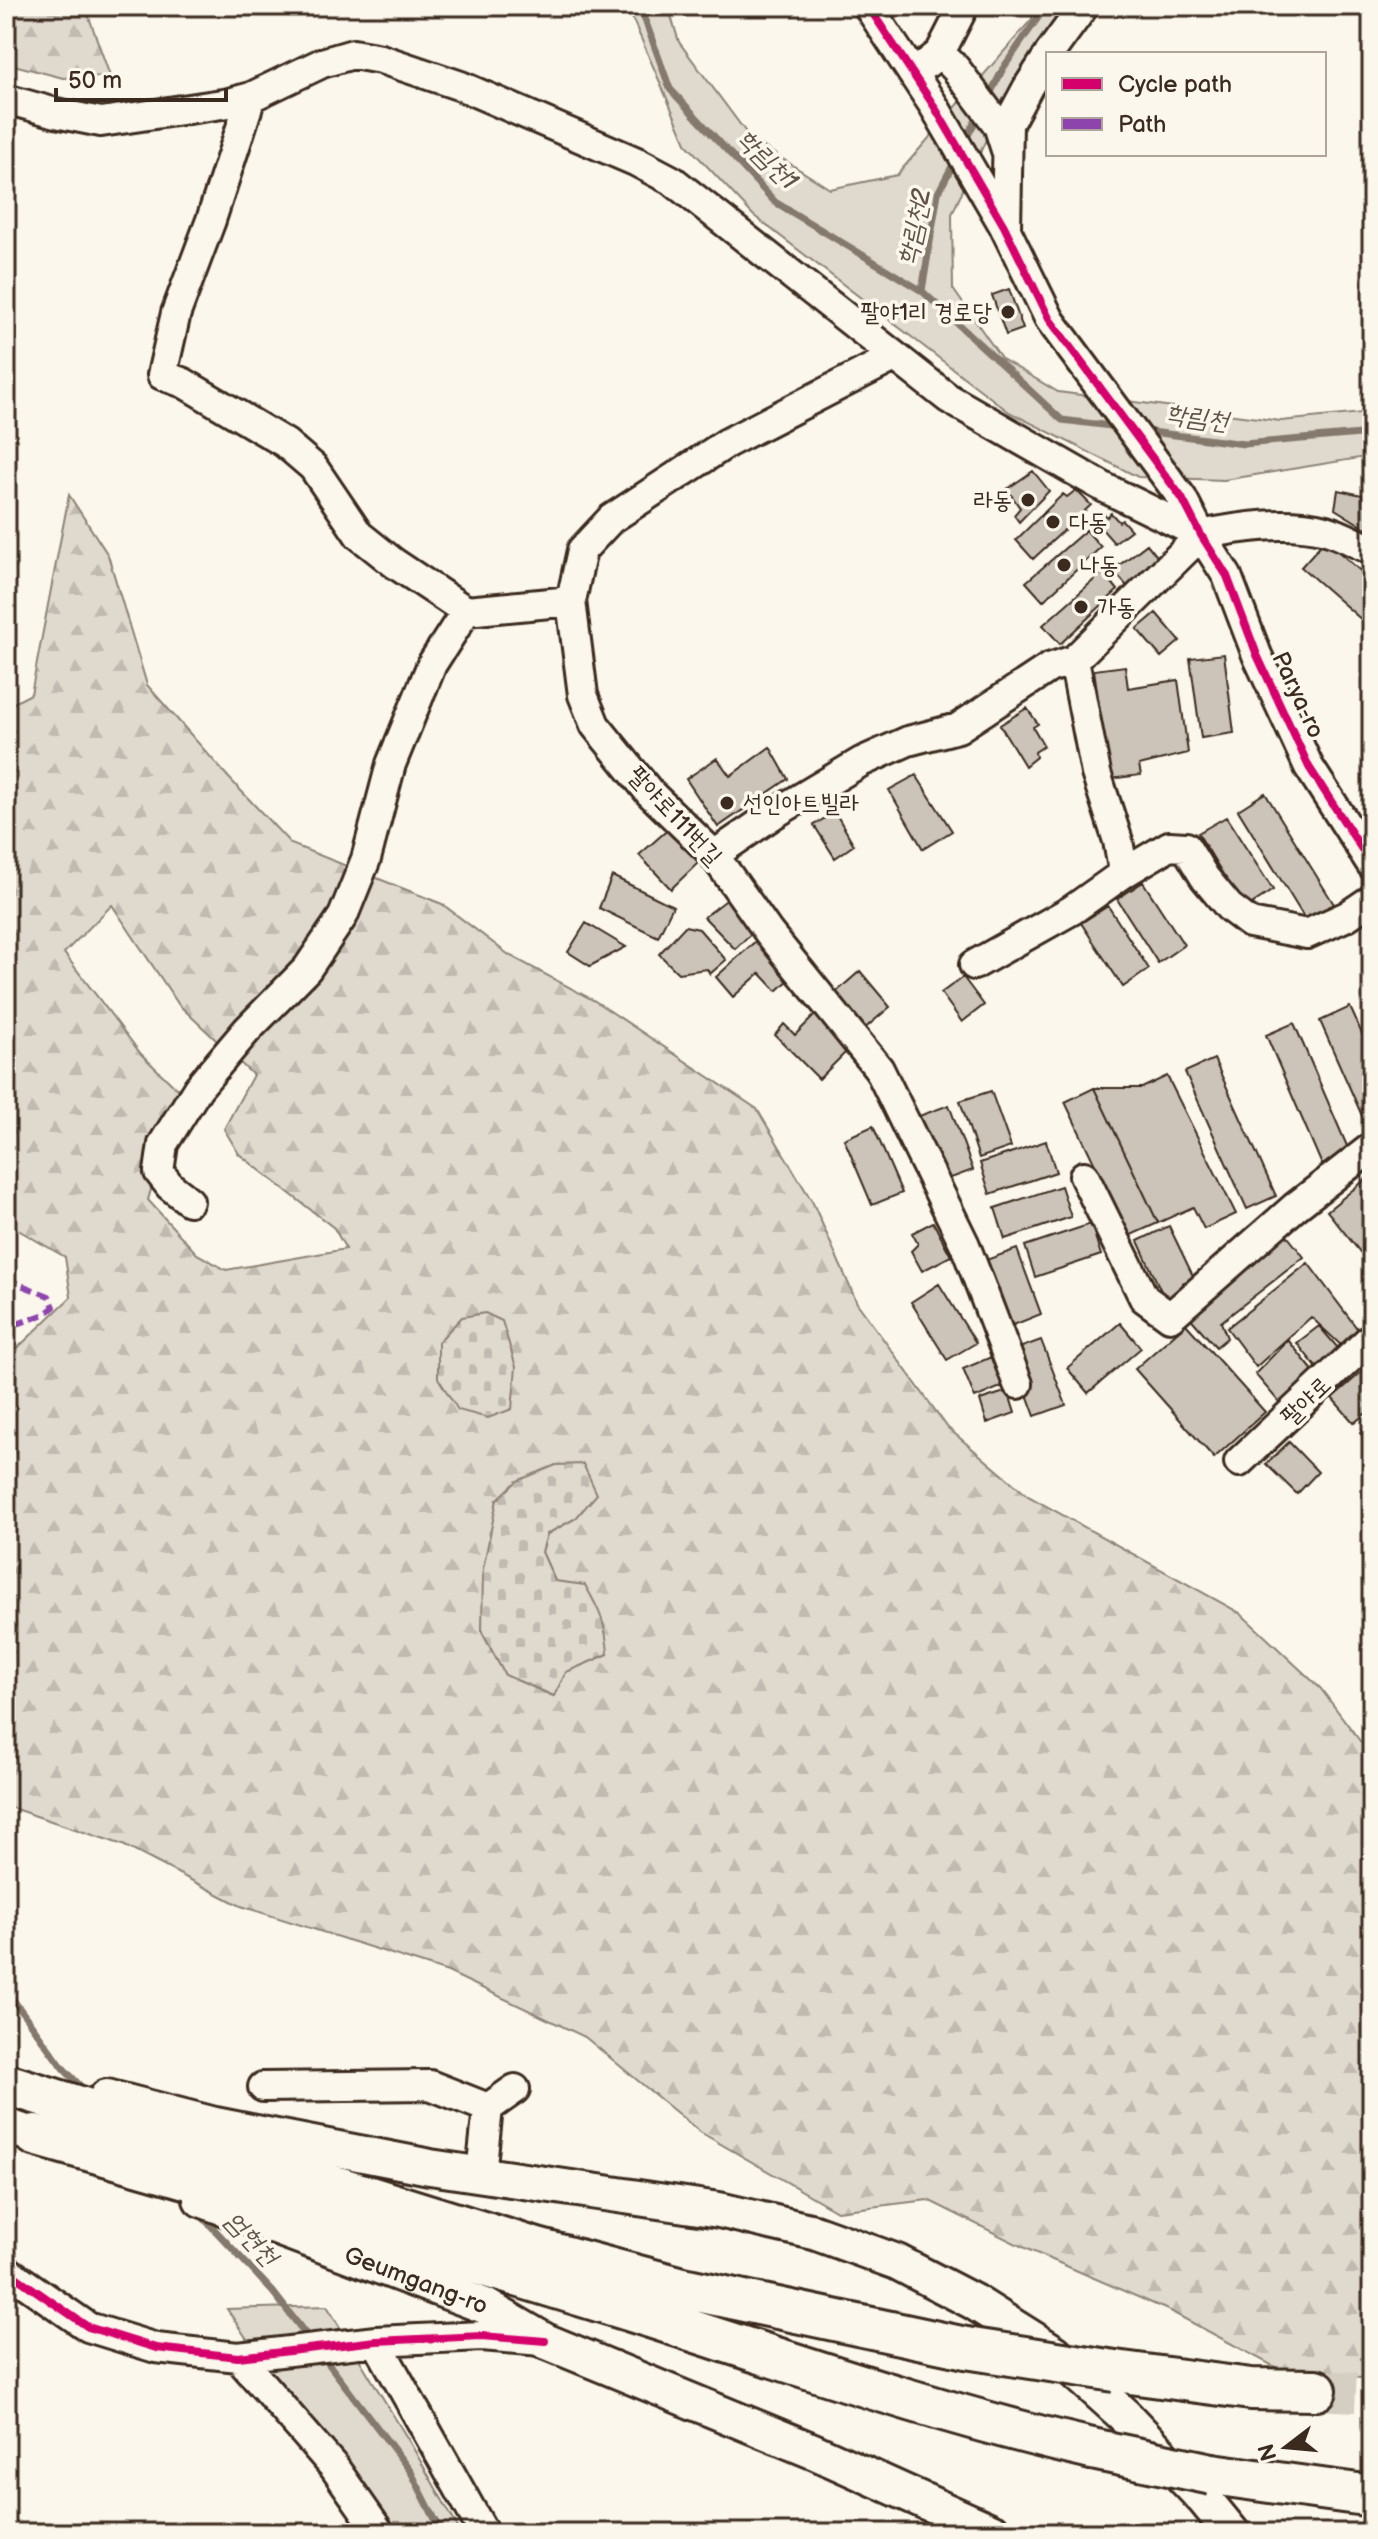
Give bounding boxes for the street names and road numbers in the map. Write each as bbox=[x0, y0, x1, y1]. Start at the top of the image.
street label: Parya-ro bbox=[1265, 647, 1331, 743]
street label: 팔야로111번길 bbox=[622, 761, 728, 871]
street label: 팔야로 bbox=[1275, 1370, 1337, 1432]
street label: Geumgang-ro bbox=[340, 2240, 492, 2320]

